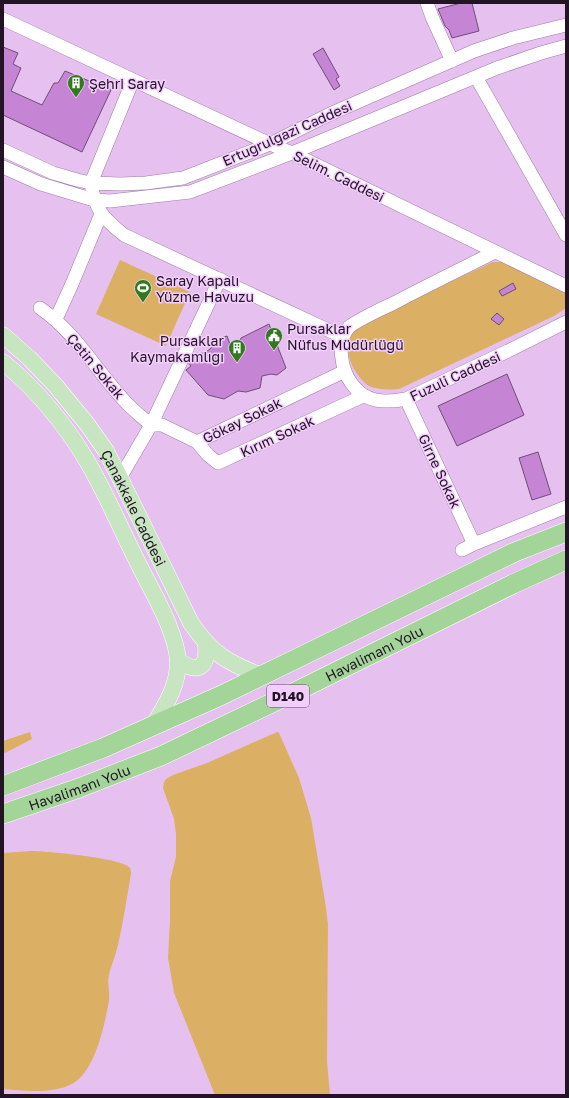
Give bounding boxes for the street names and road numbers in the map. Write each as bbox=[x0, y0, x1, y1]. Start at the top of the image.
street label: Ertuğrulgazi Caddesi bbox=[220, 97, 354, 169]
street label: Selim. Caddesi bbox=[291, 147, 387, 205]
street label: Çetin Sokak bbox=[64, 330, 128, 402]
street label: Fuzuli Caddesi bbox=[407, 348, 503, 404]
street label: Gökay Sokak bbox=[200, 393, 284, 446]
street label: Kırım Sokak bbox=[237, 411, 317, 460]
street label: Girne Sokak bbox=[415, 431, 465, 511]
street label: Çanakkale Caddesi bbox=[98, 447, 170, 569]
street label: Havalimanı Yolu bbox=[322, 621, 426, 684]
road number: D140 bbox=[267, 685, 309, 707]
street label: Havalimanı Yolu bbox=[26, 760, 133, 813]

